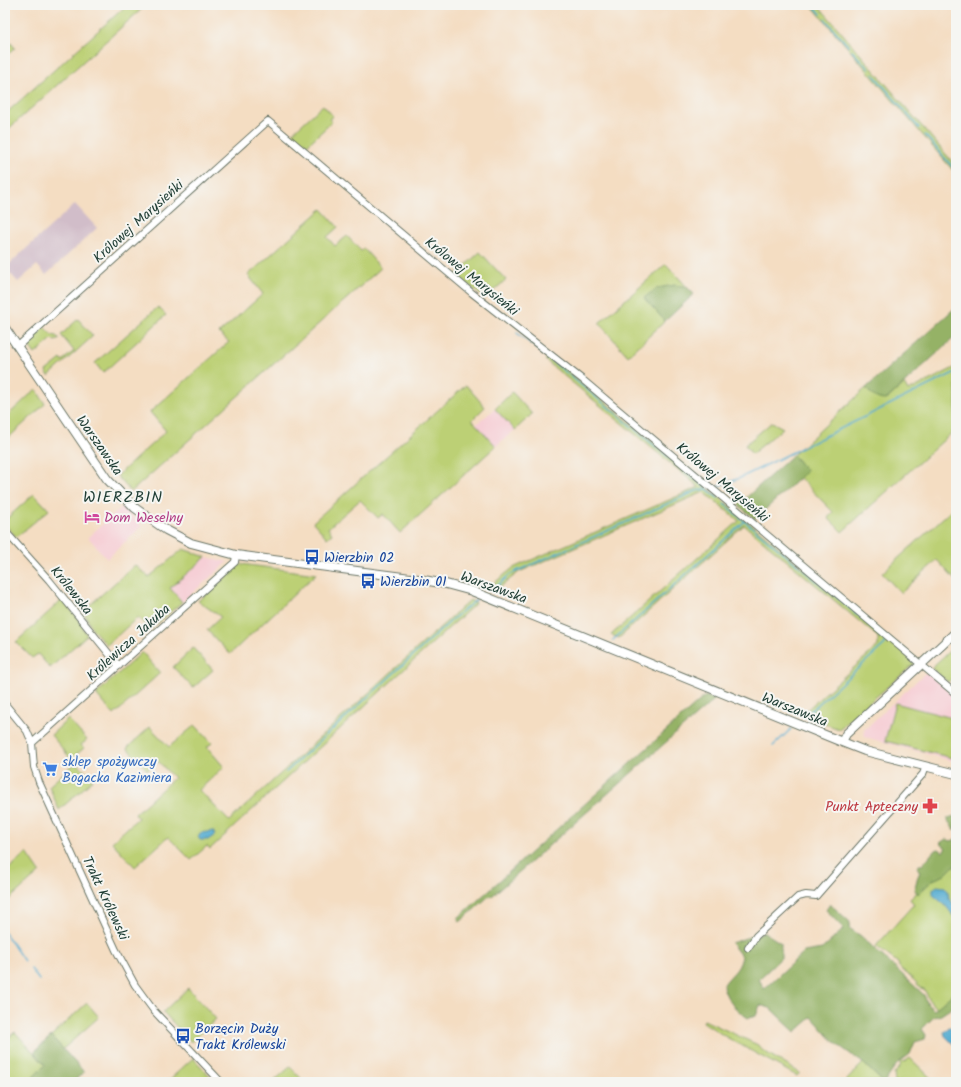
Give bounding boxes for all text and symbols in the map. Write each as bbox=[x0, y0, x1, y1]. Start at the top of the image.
street label: Królowej Marysieńki bbox=[88, 174, 189, 269]
street label: Królowej Marysieńki bbox=[420, 232, 524, 322]
street label: Warszawska bbox=[70, 411, 128, 480]
street label: Królowej Marysieńki bbox=[671, 437, 774, 529]
district label: WIERZBIN bbox=[83, 485, 163, 510]
place label: Dom Weselny bbox=[104, 507, 184, 529]
hotel icon: Dom Weselny bbox=[83, 508, 101, 526]
place label: Wierzbin 02 bbox=[324, 547, 394, 569]
bus stop icon: Wierzbin 02 bbox=[303, 548, 321, 566]
street label: Królewska bbox=[45, 561, 98, 620]
street label: Warszawska bbox=[457, 566, 530, 610]
place label: Wierzbin 01 bbox=[380, 571, 447, 593]
bus stop icon: Wierzbin 01 bbox=[359, 572, 377, 590]
street label: Królewicza Jakuba bbox=[82, 599, 176, 687]
street label: Warszawska bbox=[758, 687, 831, 733]
place label: sklep spożywczy Bogacka Kazimiera bbox=[62, 751, 172, 789]
supermarket icon: sklep spożywczy Bogacka Kazimiera bbox=[41, 760, 59, 778]
place label: Punkt Apteczny bbox=[825, 796, 918, 818]
pharmacy icon: Punkt Apteczny bbox=[921, 797, 939, 815]
street label: Trakt Królewski bbox=[76, 853, 134, 945]
place label: Borzęcin Duży Trakt Królewski bbox=[195, 1018, 286, 1056]
bus stop icon: Borzęcin Duży Trakt Królewski bbox=[174, 1027, 192, 1045]

